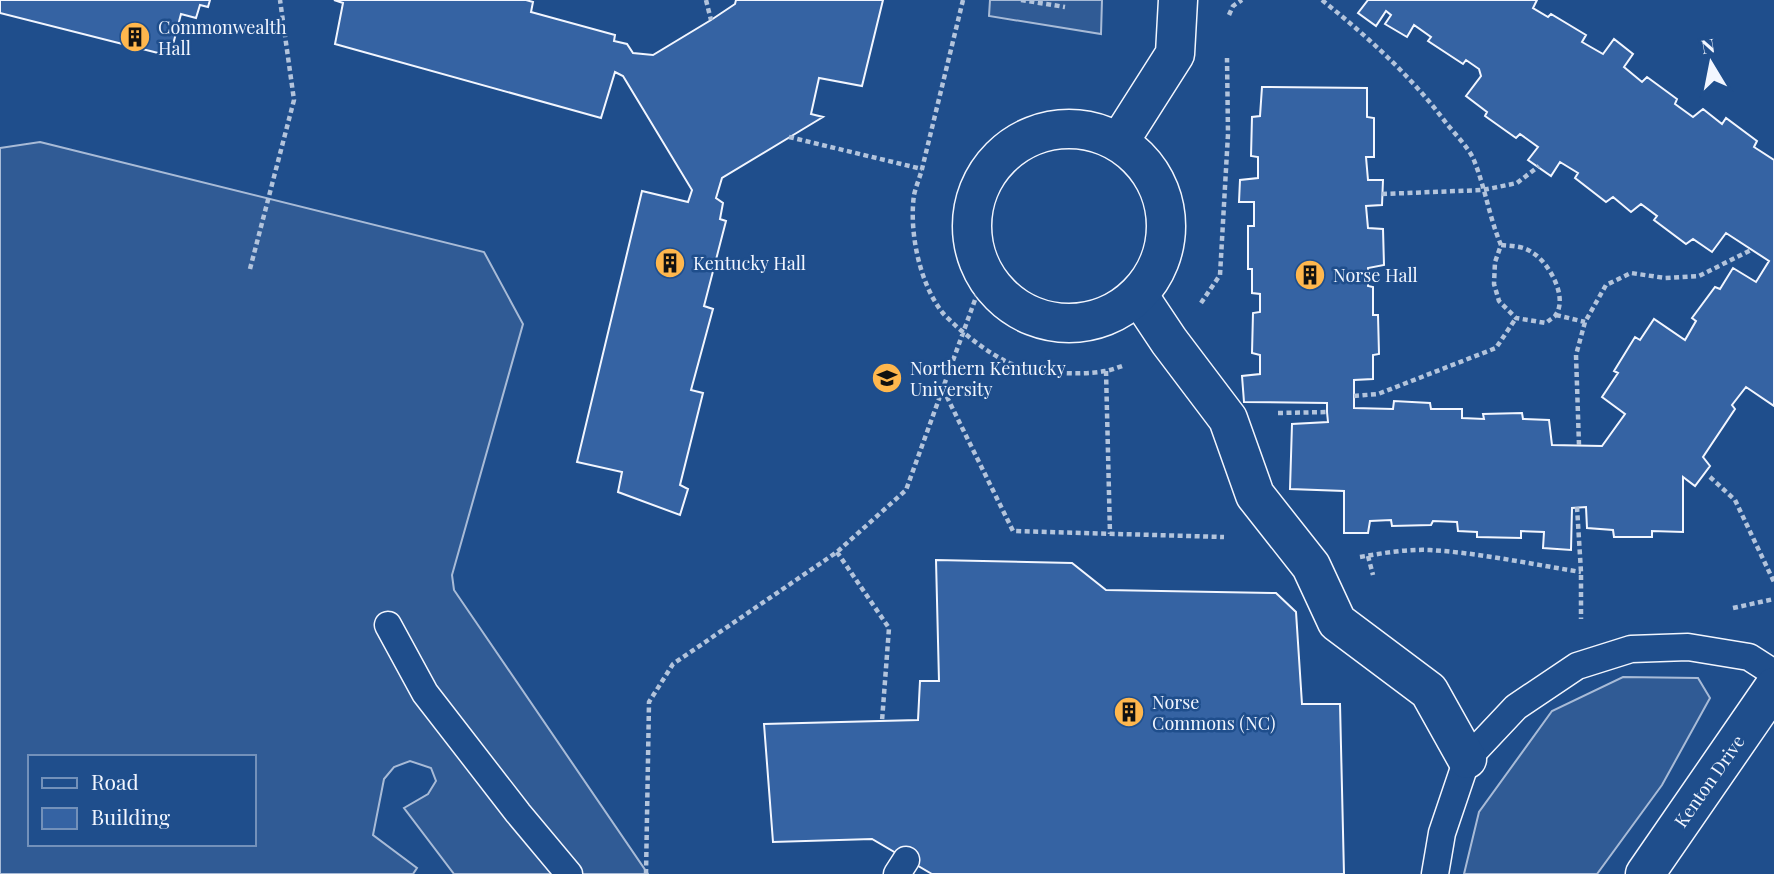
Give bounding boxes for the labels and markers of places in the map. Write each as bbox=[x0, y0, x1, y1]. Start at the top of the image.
place label: Commonwealth Hall bbox=[158, 15, 287, 60]
building icon: Commonwealth Hall bbox=[118, 20, 152, 54]
building icon: Kentucky Hall bbox=[653, 246, 687, 280]
place label: Kentucky Hall bbox=[693, 251, 806, 275]
building icon: Norse Hall bbox=[1293, 258, 1327, 292]
place label: Norse Hall bbox=[1333, 263, 1418, 287]
place label: Northern Kentucky University bbox=[910, 356, 1066, 401]
school or university icon: Northern Kentucky University bbox=[870, 361, 904, 395]
place label: Norse Commons (NC) bbox=[1152, 690, 1276, 735]
building icon: Norse Commons (NC) bbox=[1112, 695, 1146, 729]

